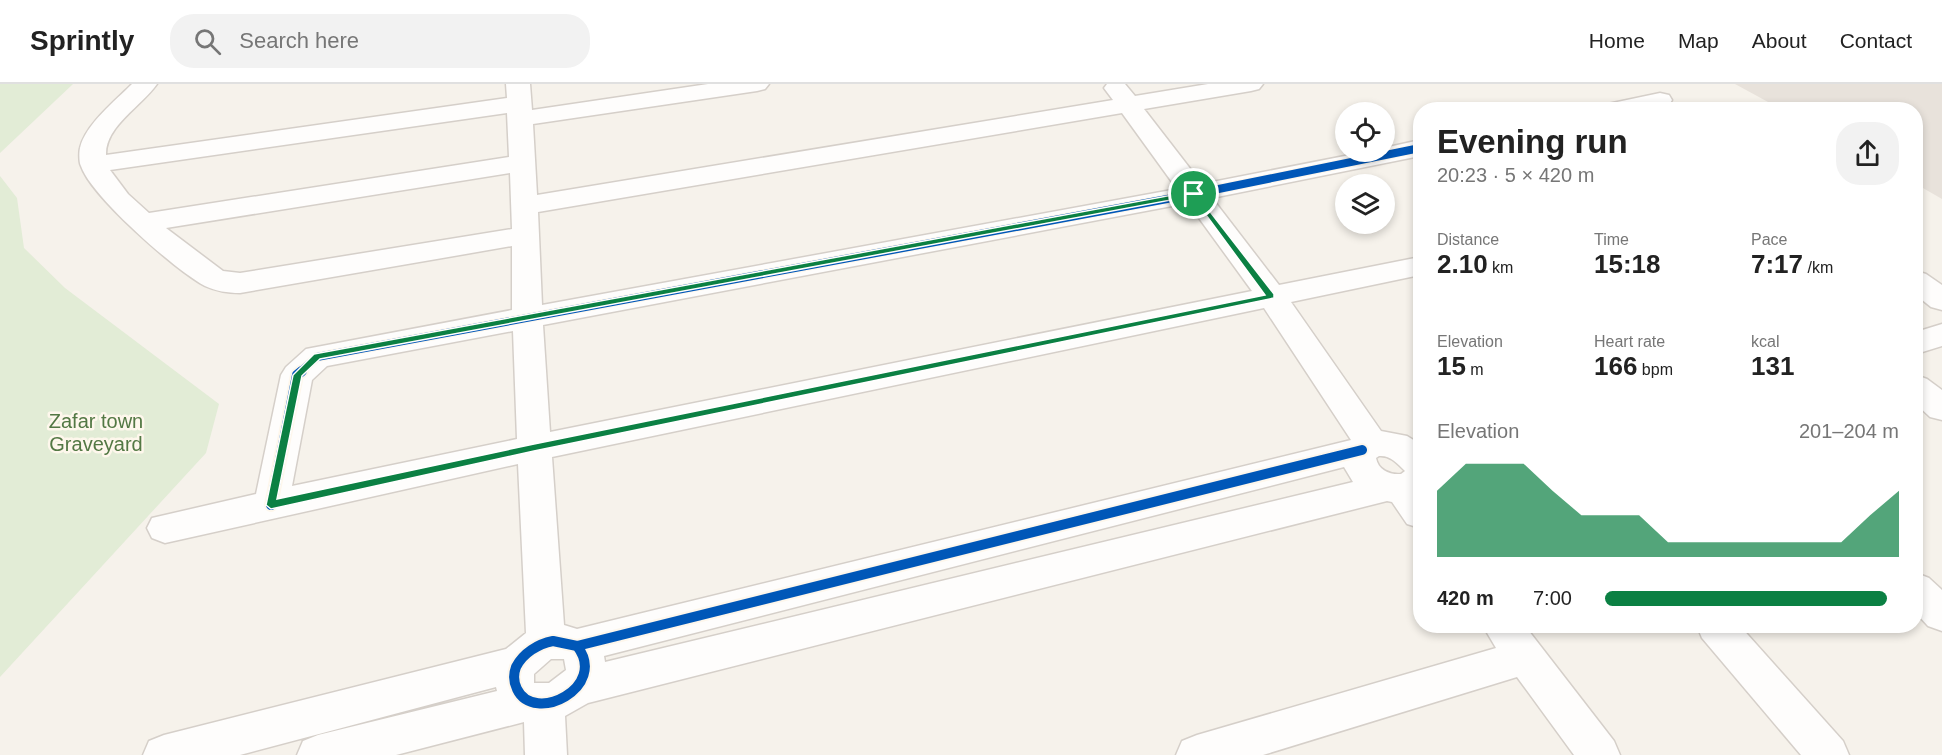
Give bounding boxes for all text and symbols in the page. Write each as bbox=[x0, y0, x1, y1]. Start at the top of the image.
search box bbox=[170, 14, 590, 68]
text: Sprintly bbox=[30, 25, 134, 56]
icon: search bbox=[191, 25, 224, 58]
text: Search here bbox=[239, 28, 359, 53]
text: Home bbox=[1589, 29, 1645, 52]
text: Map bbox=[1678, 29, 1719, 52]
text: About bbox=[1752, 29, 1807, 52]
text: Contact bbox=[1840, 29, 1912, 52]
map controls bbox=[1335, 102, 1395, 234]
button: locate bbox=[1335, 102, 1395, 162]
button: share bbox=[1836, 122, 1899, 185]
text: Evening run bbox=[1437, 123, 1628, 160]
text: 20:23 · 5 × 420 m bbox=[1437, 164, 1594, 186]
pin bbox=[1168, 168, 1219, 219]
button: layers bbox=[1335, 174, 1395, 234]
icon: arrive bbox=[1177, 177, 1210, 210]
text: Distance bbox=[1437, 231, 1499, 248]
text: Time bbox=[1594, 231, 1629, 248]
text: Pace bbox=[1751, 231, 1787, 248]
text: 2.10 bbox=[1437, 249, 1488, 279]
text: 15:18 bbox=[1594, 249, 1661, 279]
text: 7:17 bbox=[1751, 249, 1803, 279]
text: km bbox=[1488, 259, 1513, 276]
text: /km bbox=[1803, 259, 1833, 276]
text: Elevation bbox=[1437, 333, 1503, 350]
text: Heart rate bbox=[1594, 333, 1665, 350]
text: kcal bbox=[1751, 333, 1779, 350]
text: 15 bbox=[1437, 351, 1466, 381]
text: 166 bbox=[1594, 351, 1637, 381]
text: 131 bbox=[1751, 351, 1794, 381]
text: m bbox=[1466, 361, 1484, 378]
text: bpm bbox=[1637, 361, 1673, 378]
park label: Zafar town Graveyard bbox=[49, 410, 143, 455]
text: Elevation bbox=[1437, 420, 1519, 442]
text: 201–204 m bbox=[1799, 420, 1899, 442]
text: 420 m bbox=[1437, 587, 1494, 609]
text: 7:00 bbox=[1533, 587, 1572, 609]

